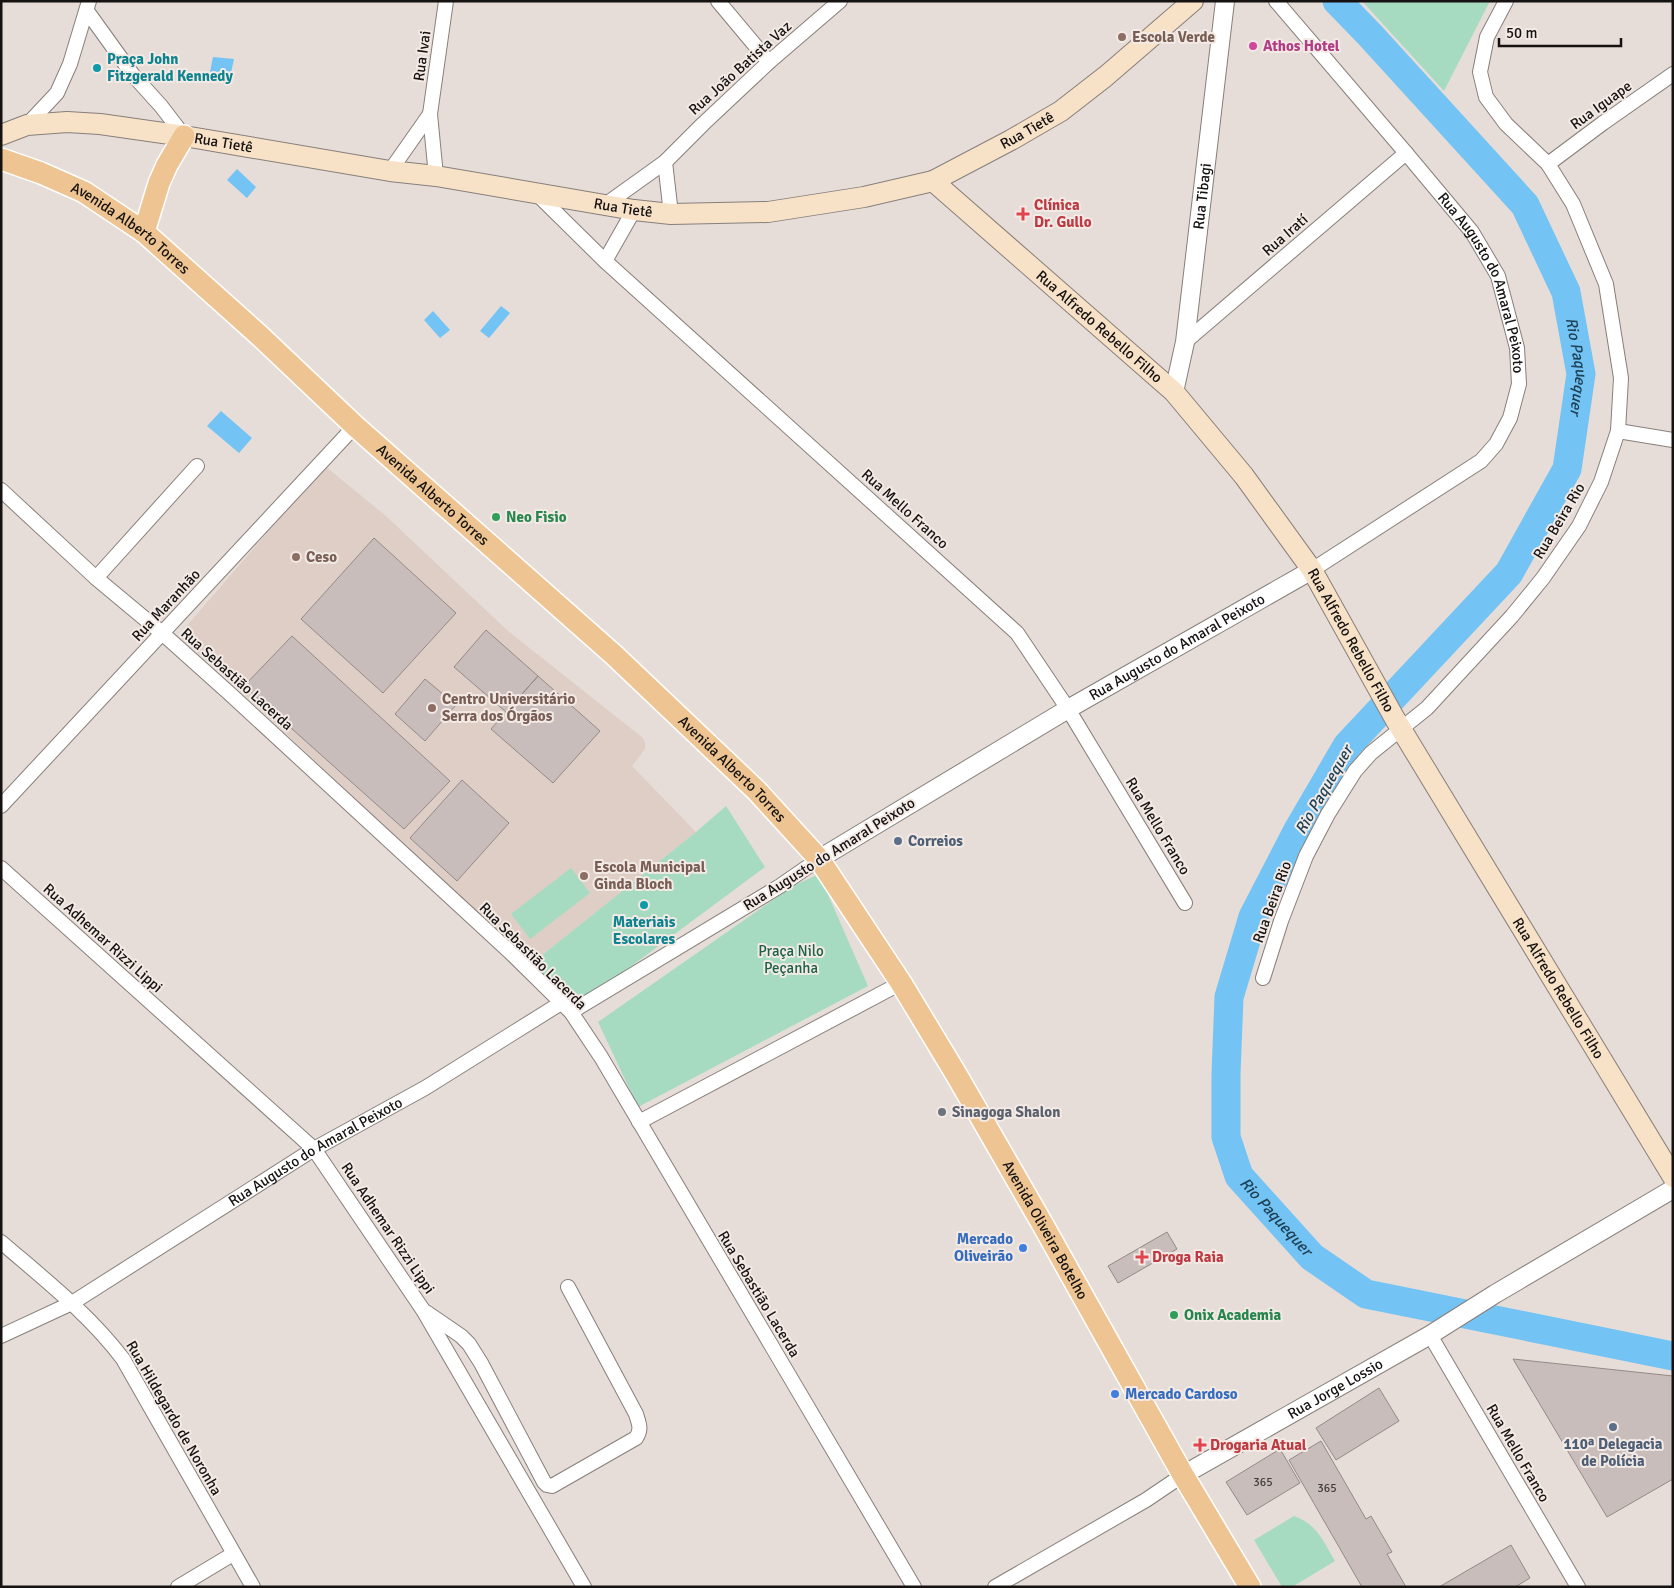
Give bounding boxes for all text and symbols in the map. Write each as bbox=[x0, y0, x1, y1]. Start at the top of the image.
scale bar bbox=[1499, 15, 1622, 47]
street label: Rua João Batista Vaz bbox=[685, 17, 795, 119]
text: 50 m bbox=[1506, 24, 1537, 42]
place label: Escola Verde bbox=[1132, 28, 1215, 46]
street label: Rua Ivai bbox=[410, 30, 434, 82]
marker: Escola Verde bbox=[1116, 31, 1128, 43]
place label: Athos Hotel bbox=[1263, 37, 1340, 55]
marker: Athos Hotel bbox=[1247, 40, 1259, 52]
place label: Praça John Fitzgerald Kennedy bbox=[107, 50, 233, 85]
marker: Praça John Fitzgerald Kennedy bbox=[91, 62, 103, 74]
street label: Rua Iguape bbox=[1567, 77, 1635, 133]
street label: Rua Tietê bbox=[997, 108, 1057, 153]
street label: Rua Tietê bbox=[193, 129, 254, 157]
street label: Rua Tibagi bbox=[1189, 162, 1215, 230]
street label: Avenida Alberto Torres bbox=[68, 178, 194, 278]
street label: Rua Augusto do Amaral Peixoto bbox=[1434, 189, 1527, 374]
street label: Rua Tietê bbox=[592, 194, 654, 221]
place label: Clínica Dr. Gullo bbox=[1034, 196, 1092, 231]
marker: Clínica Dr. Gullo bbox=[1016, 207, 1030, 221]
street label: Rua Iratí bbox=[1259, 210, 1311, 260]
street label: Rua Alfredo Rebello Filho bbox=[1032, 266, 1166, 387]
water label: Rio Paquequer bbox=[1561, 316, 1591, 419]
street label: Avenida Alberto Torres bbox=[373, 440, 493, 550]
street label: Rua Mello Franco bbox=[858, 465, 952, 553]
street label: Rua Beira Rio bbox=[1529, 480, 1589, 562]
place label: Neo Fisio bbox=[506, 508, 567, 526]
marker: Neo Fisio bbox=[490, 511, 502, 523]
place label: Ceso bbox=[306, 548, 337, 566]
marker: Ceso bbox=[290, 551, 302, 563]
street label: Rua Maranhão bbox=[128, 565, 204, 645]
street label: Rua Alfredo Rebello Filho bbox=[1304, 565, 1398, 715]
street label: Rua Augusto do Amaral Peixoto bbox=[1086, 590, 1268, 704]
street label: Rua Sebastião Lacerda bbox=[177, 624, 297, 734]
place label: Centro Universitário Serra dos Órgãos bbox=[442, 690, 575, 725]
marker: Centro Universitário Serra dos Órgãos bbox=[426, 702, 438, 714]
street label: Avenida Alberto Torres bbox=[675, 712, 790, 826]
water label: Rio Paquequer bbox=[1291, 740, 1358, 838]
street label: Rua Mello Franco bbox=[1122, 774, 1194, 878]
street label: Rua Augusto do Amaral Peixoto bbox=[740, 793, 918, 914]
place label: Correios bbox=[908, 832, 963, 850]
marker: Correios bbox=[892, 835, 904, 847]
place label: Escola Municipal Ginda Bloch bbox=[594, 858, 706, 893]
street label: Rua Beira Rio bbox=[1249, 859, 1295, 945]
marker: Escola Municipal Ginda Bloch bbox=[578, 870, 590, 882]
street label: Rua Adhemar Rizzi Lippi bbox=[40, 880, 166, 996]
street label: Rua Sebastião Lacerda bbox=[476, 899, 590, 1013]
marker: Materiais Escolares bbox=[638, 899, 650, 911]
place label: Materiais Escolares bbox=[613, 913, 676, 948]
street label: Rua Alfredo Rebello Filho bbox=[1509, 914, 1608, 1062]
park label: Praça Nilo Peçanha bbox=[758, 942, 824, 977]
street label: Rua Augusto do Amaral Peixoto bbox=[225, 1093, 406, 1210]
place label: Sinagoga Shalon bbox=[952, 1103, 1060, 1121]
marker: Sinagoga Shalon bbox=[936, 1106, 948, 1118]
street label: Avenida Oliveira Botelho bbox=[999, 1157, 1092, 1303]
street label: Rua Adhemar Rizzi Lippi bbox=[337, 1159, 439, 1297]
water label: Rio Paquequer bbox=[1235, 1173, 1318, 1262]
street label: Rua Sebastião Lacerda bbox=[714, 1227, 804, 1361]
place label: Mercado Oliveirão bbox=[954, 1230, 1013, 1265]
marker: Mercado Oliveirão bbox=[1017, 1242, 1029, 1254]
place label: Droga Raia bbox=[1152, 1248, 1224, 1266]
marker: Droga Raia bbox=[1136, 1251, 1148, 1263]
place label: Onix Academia bbox=[1184, 1306, 1281, 1324]
marker: Onix Academia bbox=[1168, 1309, 1180, 1321]
street label: Rua Hildegardo de Noronha bbox=[122, 1338, 226, 1498]
street label: Rua Jorge Lossio bbox=[1284, 1354, 1386, 1423]
place label: Mercado Cardoso bbox=[1125, 1385, 1238, 1403]
marker: Mercado Cardoso bbox=[1109, 1388, 1121, 1400]
street label: Rua Mello Franco bbox=[1483, 1401, 1554, 1506]
marker: 110ª Delegacia de Polícia bbox=[1607, 1421, 1619, 1433]
place label: 110ª Delegacia de Polícia bbox=[1563, 1435, 1663, 1470]
place label: Drogaria Atual bbox=[1210, 1436, 1307, 1454]
marker: Drogaria Atual bbox=[1194, 1439, 1206, 1451]
house number: 365 bbox=[1253, 1475, 1273, 1490]
house number: 365 bbox=[1317, 1481, 1337, 1496]

